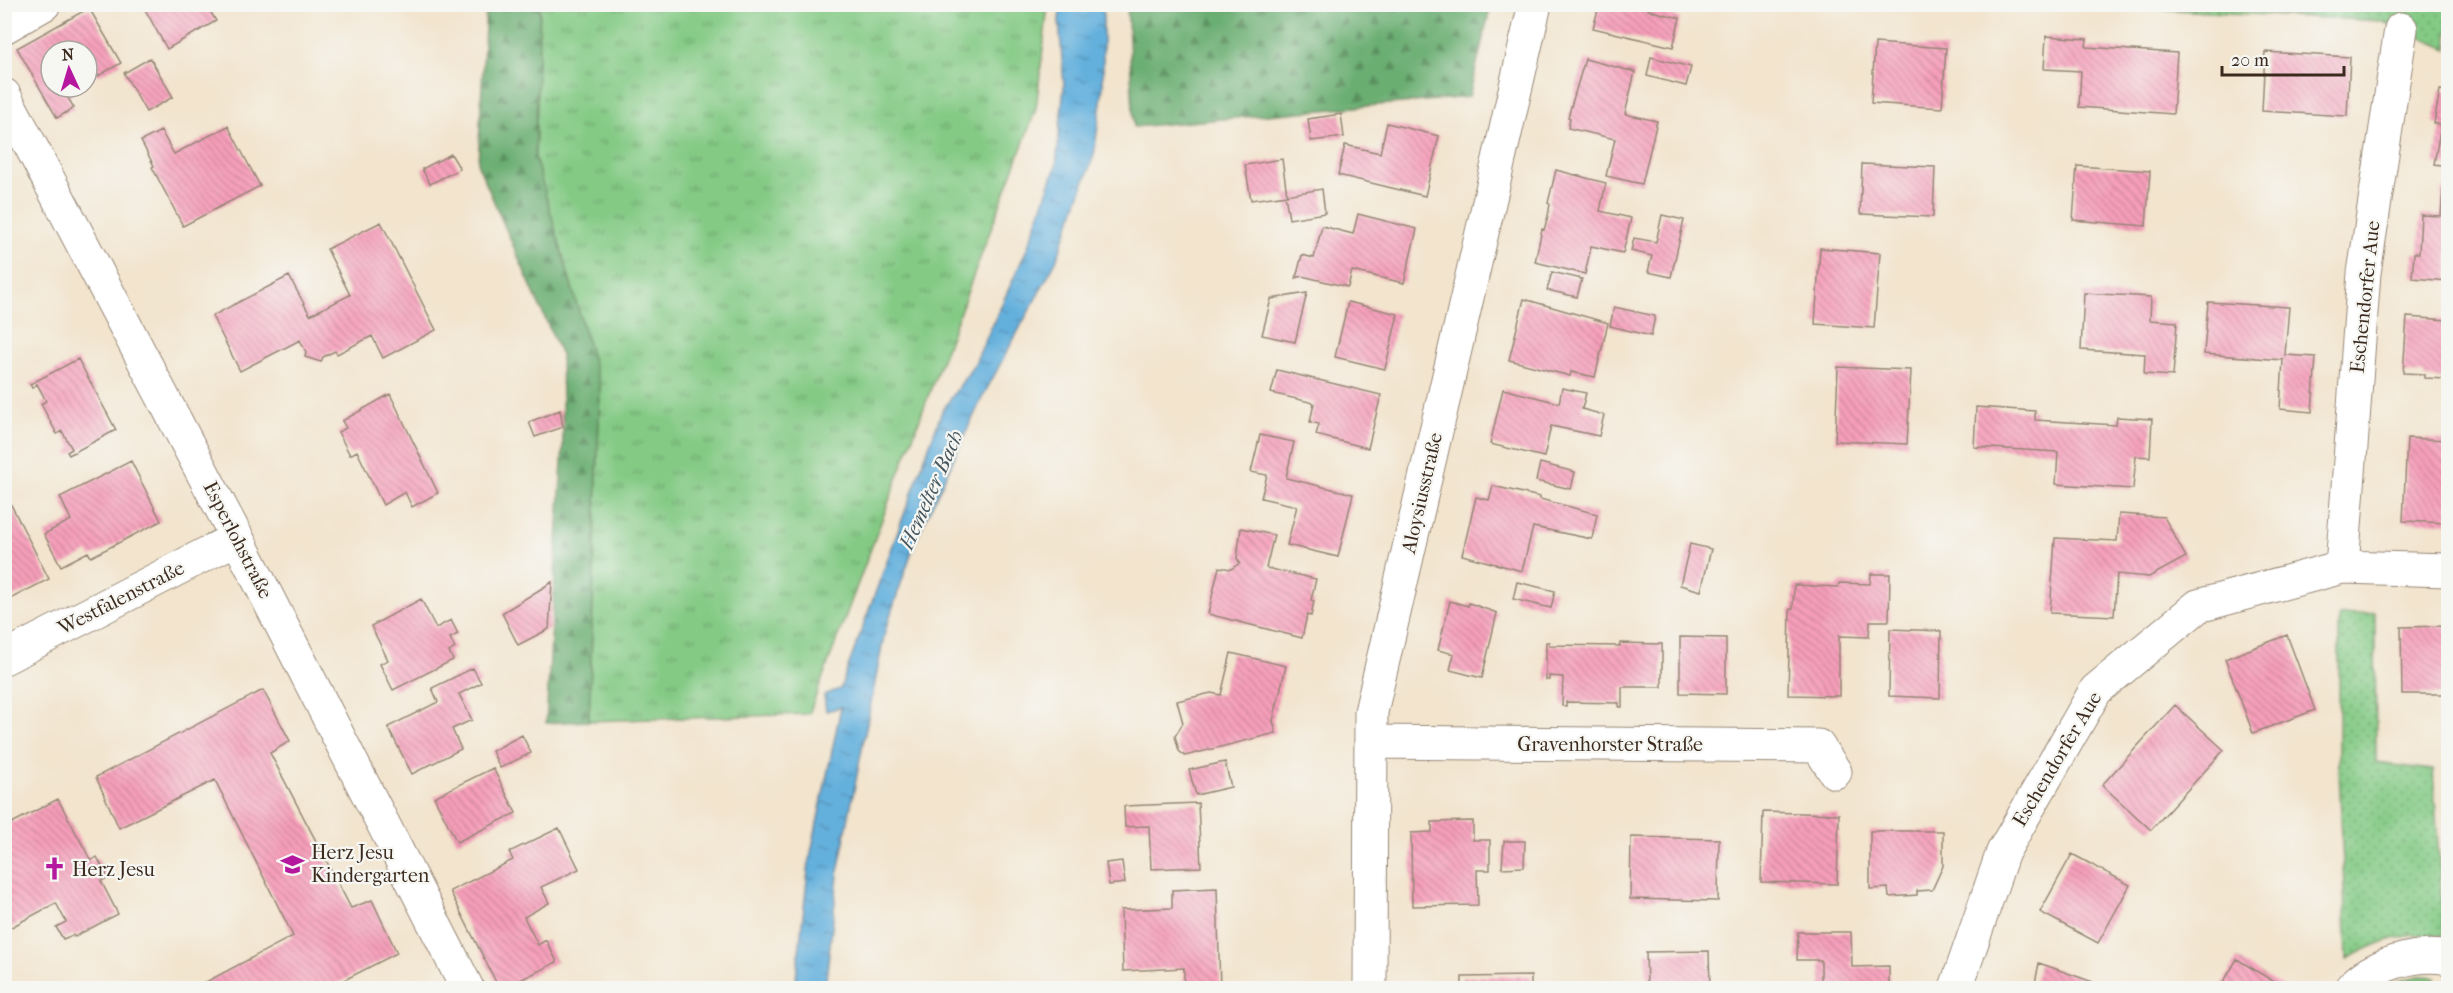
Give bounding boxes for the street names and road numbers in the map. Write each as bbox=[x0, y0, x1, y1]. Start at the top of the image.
street label: Eschendorfer Aue bbox=[2346, 220, 2384, 374]
street label: Aloysiusstraße bbox=[1397, 430, 1447, 557]
street label: Esperlohstraße bbox=[199, 478, 277, 603]
street label: Westfalenstraße bbox=[53, 556, 188, 640]
street label: Eschendorfer Aue bbox=[2008, 687, 2106, 831]
street label: Gravenhorster Straße bbox=[1517, 733, 1703, 756]

